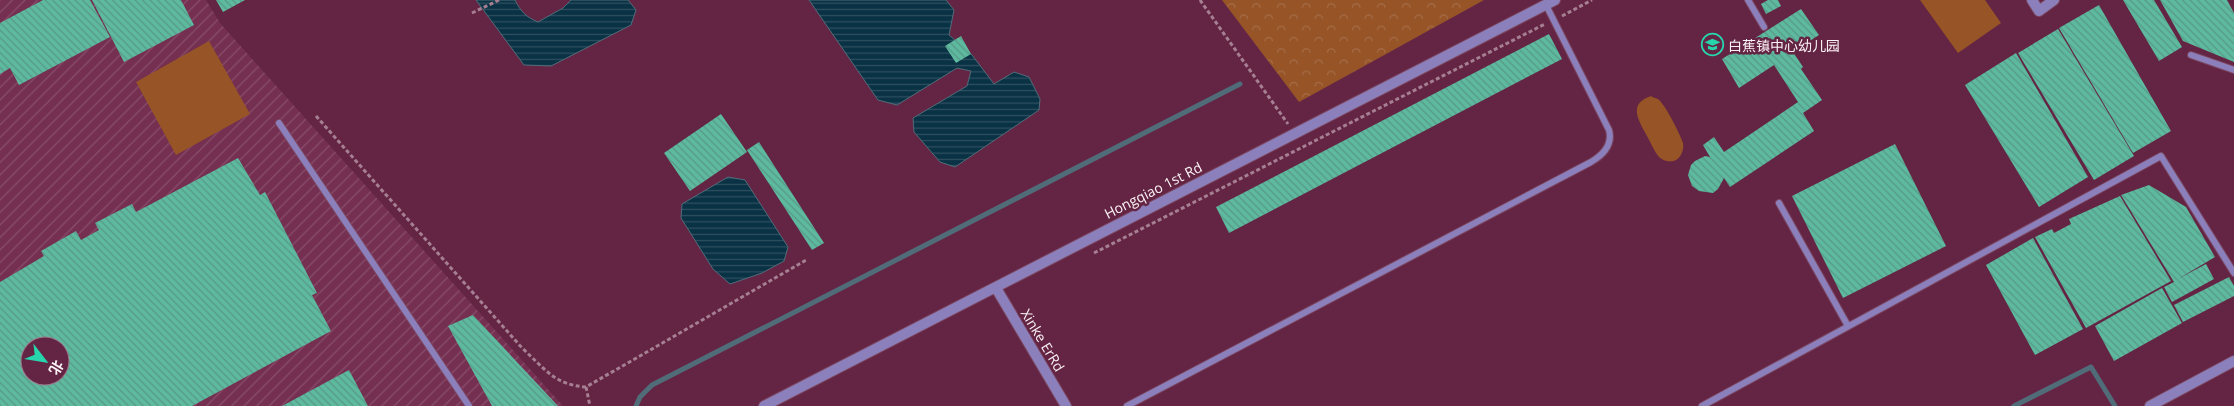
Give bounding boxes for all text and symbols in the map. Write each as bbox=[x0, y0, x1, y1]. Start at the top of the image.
school or university icon: 白蕉镇中心幼儿园 bbox=[1700, 33, 1724, 57]
place label: 白蕉镇中心幼儿园 bbox=[1728, 36, 1840, 55]
street label: Hongqiao 1st Rd bbox=[1101, 157, 1205, 223]
street label: Xinke ErRd bbox=[1017, 305, 1069, 375]
north arrow bbox=[20, 336, 70, 386]
text: 北 bbox=[45, 357, 68, 379]

